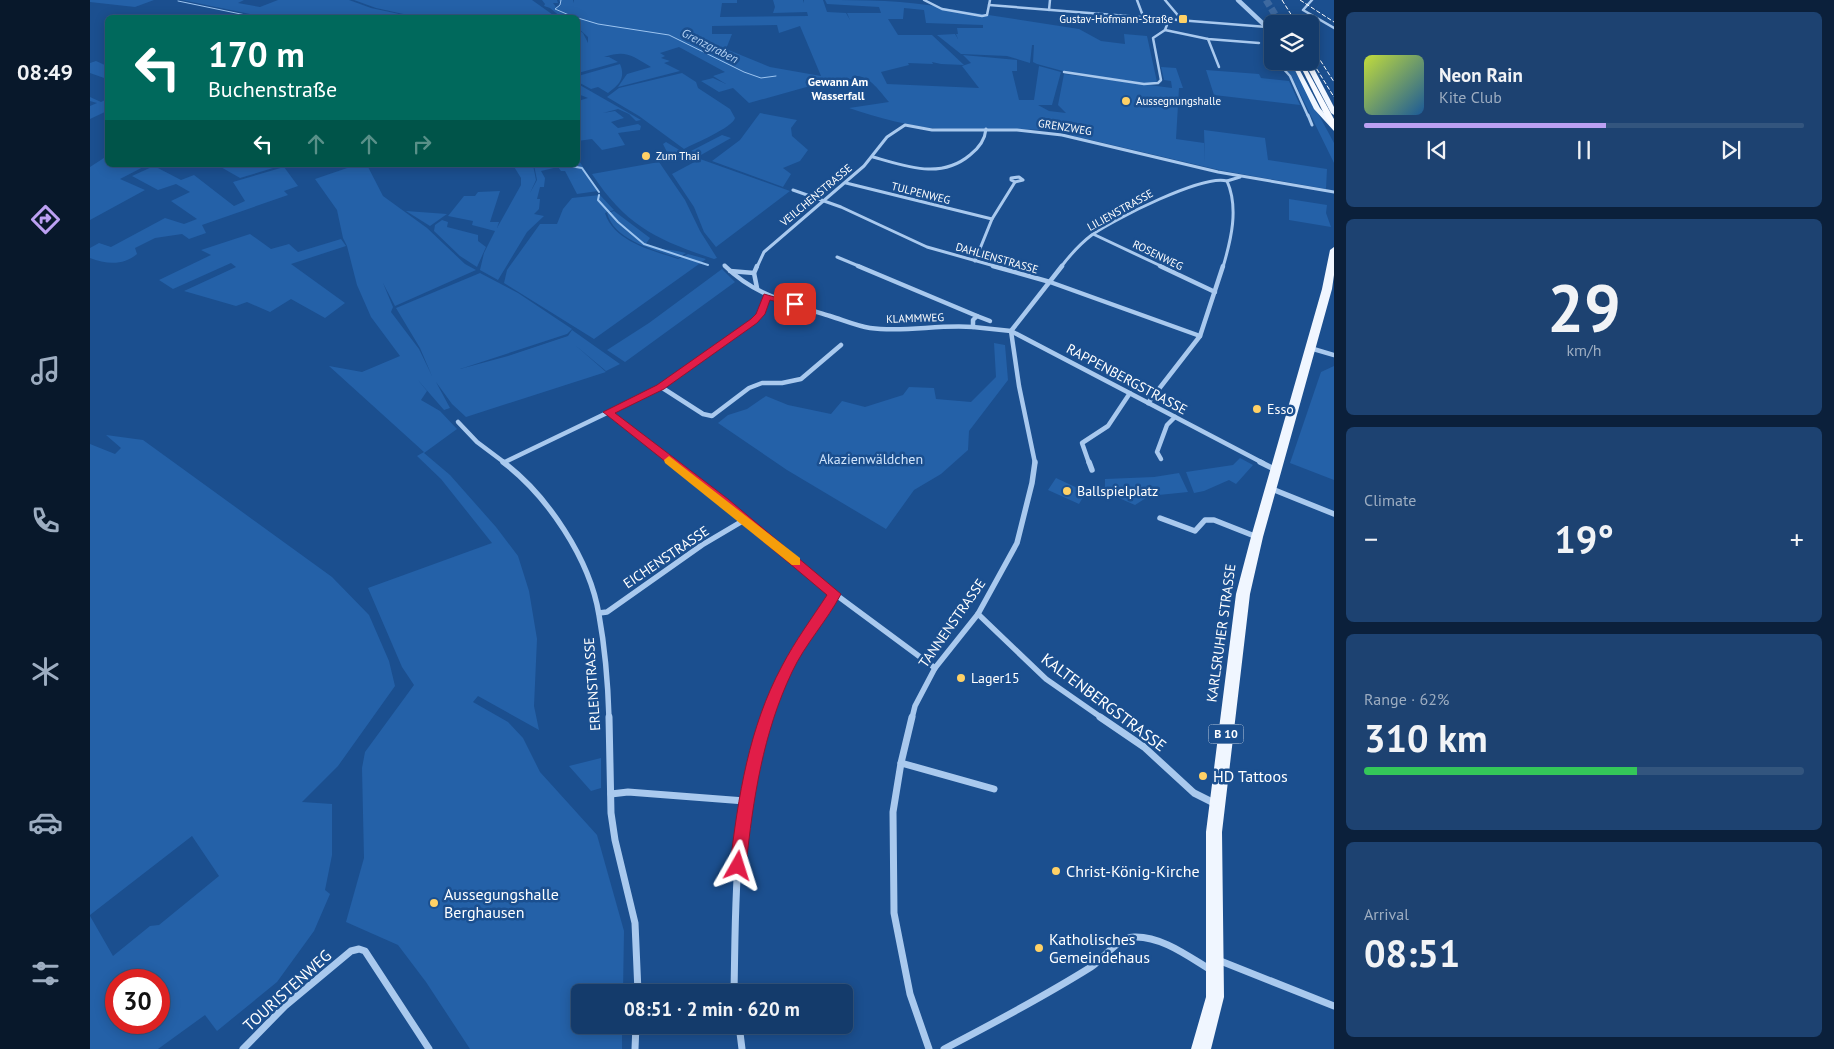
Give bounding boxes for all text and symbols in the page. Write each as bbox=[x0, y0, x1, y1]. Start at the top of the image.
place label: Gustav-Hofmann-Straße bbox=[1059, 12, 1173, 26]
marker: Gustav-Hofmann-Straße bbox=[1177, 13, 1189, 25]
map controls bbox=[1264, 15, 1319, 70]
button: layers bbox=[1264, 15, 1319, 70]
water label: Grenzgraben bbox=[679, 25, 741, 66]
text: 170 m bbox=[208, 31, 305, 77]
icon: left bbox=[125, 35, 190, 100]
text: 08:49 bbox=[17, 58, 73, 86]
text: Neon Rain bbox=[1439, 63, 1523, 87]
district label: Gewann Am Wasserfall bbox=[808, 74, 869, 103]
text: Buchenstraße bbox=[208, 75, 337, 103]
text: Kite Club bbox=[1439, 87, 1502, 107]
place label: Aussegnungshalle bbox=[1136, 94, 1221, 108]
marker: Aussegnungshalle bbox=[1120, 95, 1132, 107]
street label: GRENZWEG bbox=[1037, 116, 1093, 138]
icon: left bbox=[249, 130, 277, 158]
icon: ahead bbox=[302, 130, 330, 158]
icon: ahead bbox=[355, 130, 383, 158]
icon: right bbox=[408, 130, 436, 158]
icon: previous bbox=[1423, 136, 1451, 164]
icon: pause bbox=[1570, 136, 1598, 164]
icon: next bbox=[1717, 136, 1745, 164]
place label: Zum Thai bbox=[656, 149, 700, 163]
marker: Zum Thai bbox=[640, 150, 652, 162]
street label: VEILCHENSTRASSE bbox=[776, 161, 855, 230]
street label: TULPENWEG bbox=[890, 179, 952, 207]
street label: LILIENSTRASSE bbox=[1085, 186, 1156, 234]
icon: directions bbox=[28, 202, 63, 237]
street label: ROSENWEG bbox=[1130, 237, 1186, 273]
street label: DAHLIENSTRASSE bbox=[954, 240, 1040, 276]
text: 29 bbox=[1547, 265, 1621, 349]
pin bbox=[774, 283, 816, 325]
icon: arrive bbox=[781, 290, 809, 318]
street label: KLAMMWEG bbox=[886, 310, 945, 326]
street label: RAPPENBERGSTRASSE bbox=[1063, 339, 1191, 419]
text: km/h bbox=[1566, 340, 1602, 360]
icon: music bbox=[28, 353, 63, 388]
place label: Esso bbox=[1267, 400, 1294, 418]
marker: Esso bbox=[1251, 403, 1263, 415]
park label: Akazienwäldchen bbox=[819, 450, 923, 468]
place label: Ballspielplatz bbox=[1077, 482, 1158, 500]
marker: Ballspielplatz bbox=[1061, 485, 1073, 497]
text: Climate bbox=[1364, 490, 1416, 510]
icon: phone bbox=[28, 503, 63, 538]
text: 19° bbox=[1554, 514, 1614, 563]
text: − bbox=[1364, 520, 1378, 557]
text: + bbox=[1790, 520, 1804, 557]
street label: EICHENSTRASSE bbox=[620, 522, 712, 592]
street label: KARLSRUHER STRASSE bbox=[1202, 563, 1240, 703]
street label: TANNENSTRASSE bbox=[915, 575, 989, 671]
street label: ERLENSTRASSE bbox=[580, 637, 604, 731]
street label: KALTENBERGSTRASSE bbox=[1038, 649, 1170, 755]
icon: climate bbox=[28, 654, 63, 689]
place label: Lager15 bbox=[971, 669, 1020, 687]
marker: Lager15 bbox=[955, 672, 967, 684]
text: Range · 62% bbox=[1364, 689, 1449, 709]
text: 310 km bbox=[1364, 713, 1488, 762]
road number: B 10 bbox=[1208, 724, 1244, 744]
place label: HD Tattoos bbox=[1213, 766, 1288, 786]
marker: HD Tattoos bbox=[1197, 770, 1209, 782]
icon: car bbox=[28, 805, 63, 840]
position arrow bbox=[711, 839, 763, 891]
place label: Christ-König-Kirche bbox=[1066, 861, 1200, 881]
marker: Christ-König-Kirche bbox=[1050, 865, 1062, 877]
place label: Aussegungshalle Berghausen bbox=[444, 884, 559, 922]
marker: Aussegungshalle Berghausen bbox=[428, 897, 440, 909]
text: Arrival bbox=[1364, 904, 1409, 924]
text: 08:51 bbox=[1364, 928, 1460, 977]
place label: Katholisches Gemeindehaus bbox=[1049, 929, 1150, 967]
marker: Katholisches Gemeindehaus bbox=[1033, 942, 1045, 954]
street label: TOURISTENWEG bbox=[239, 945, 335, 1035]
icon: filters bbox=[28, 956, 63, 991]
speed limit sign: 30 bbox=[105, 969, 170, 1034]
text: 08:51 · 2 min · 620 m bbox=[624, 997, 800, 1021]

